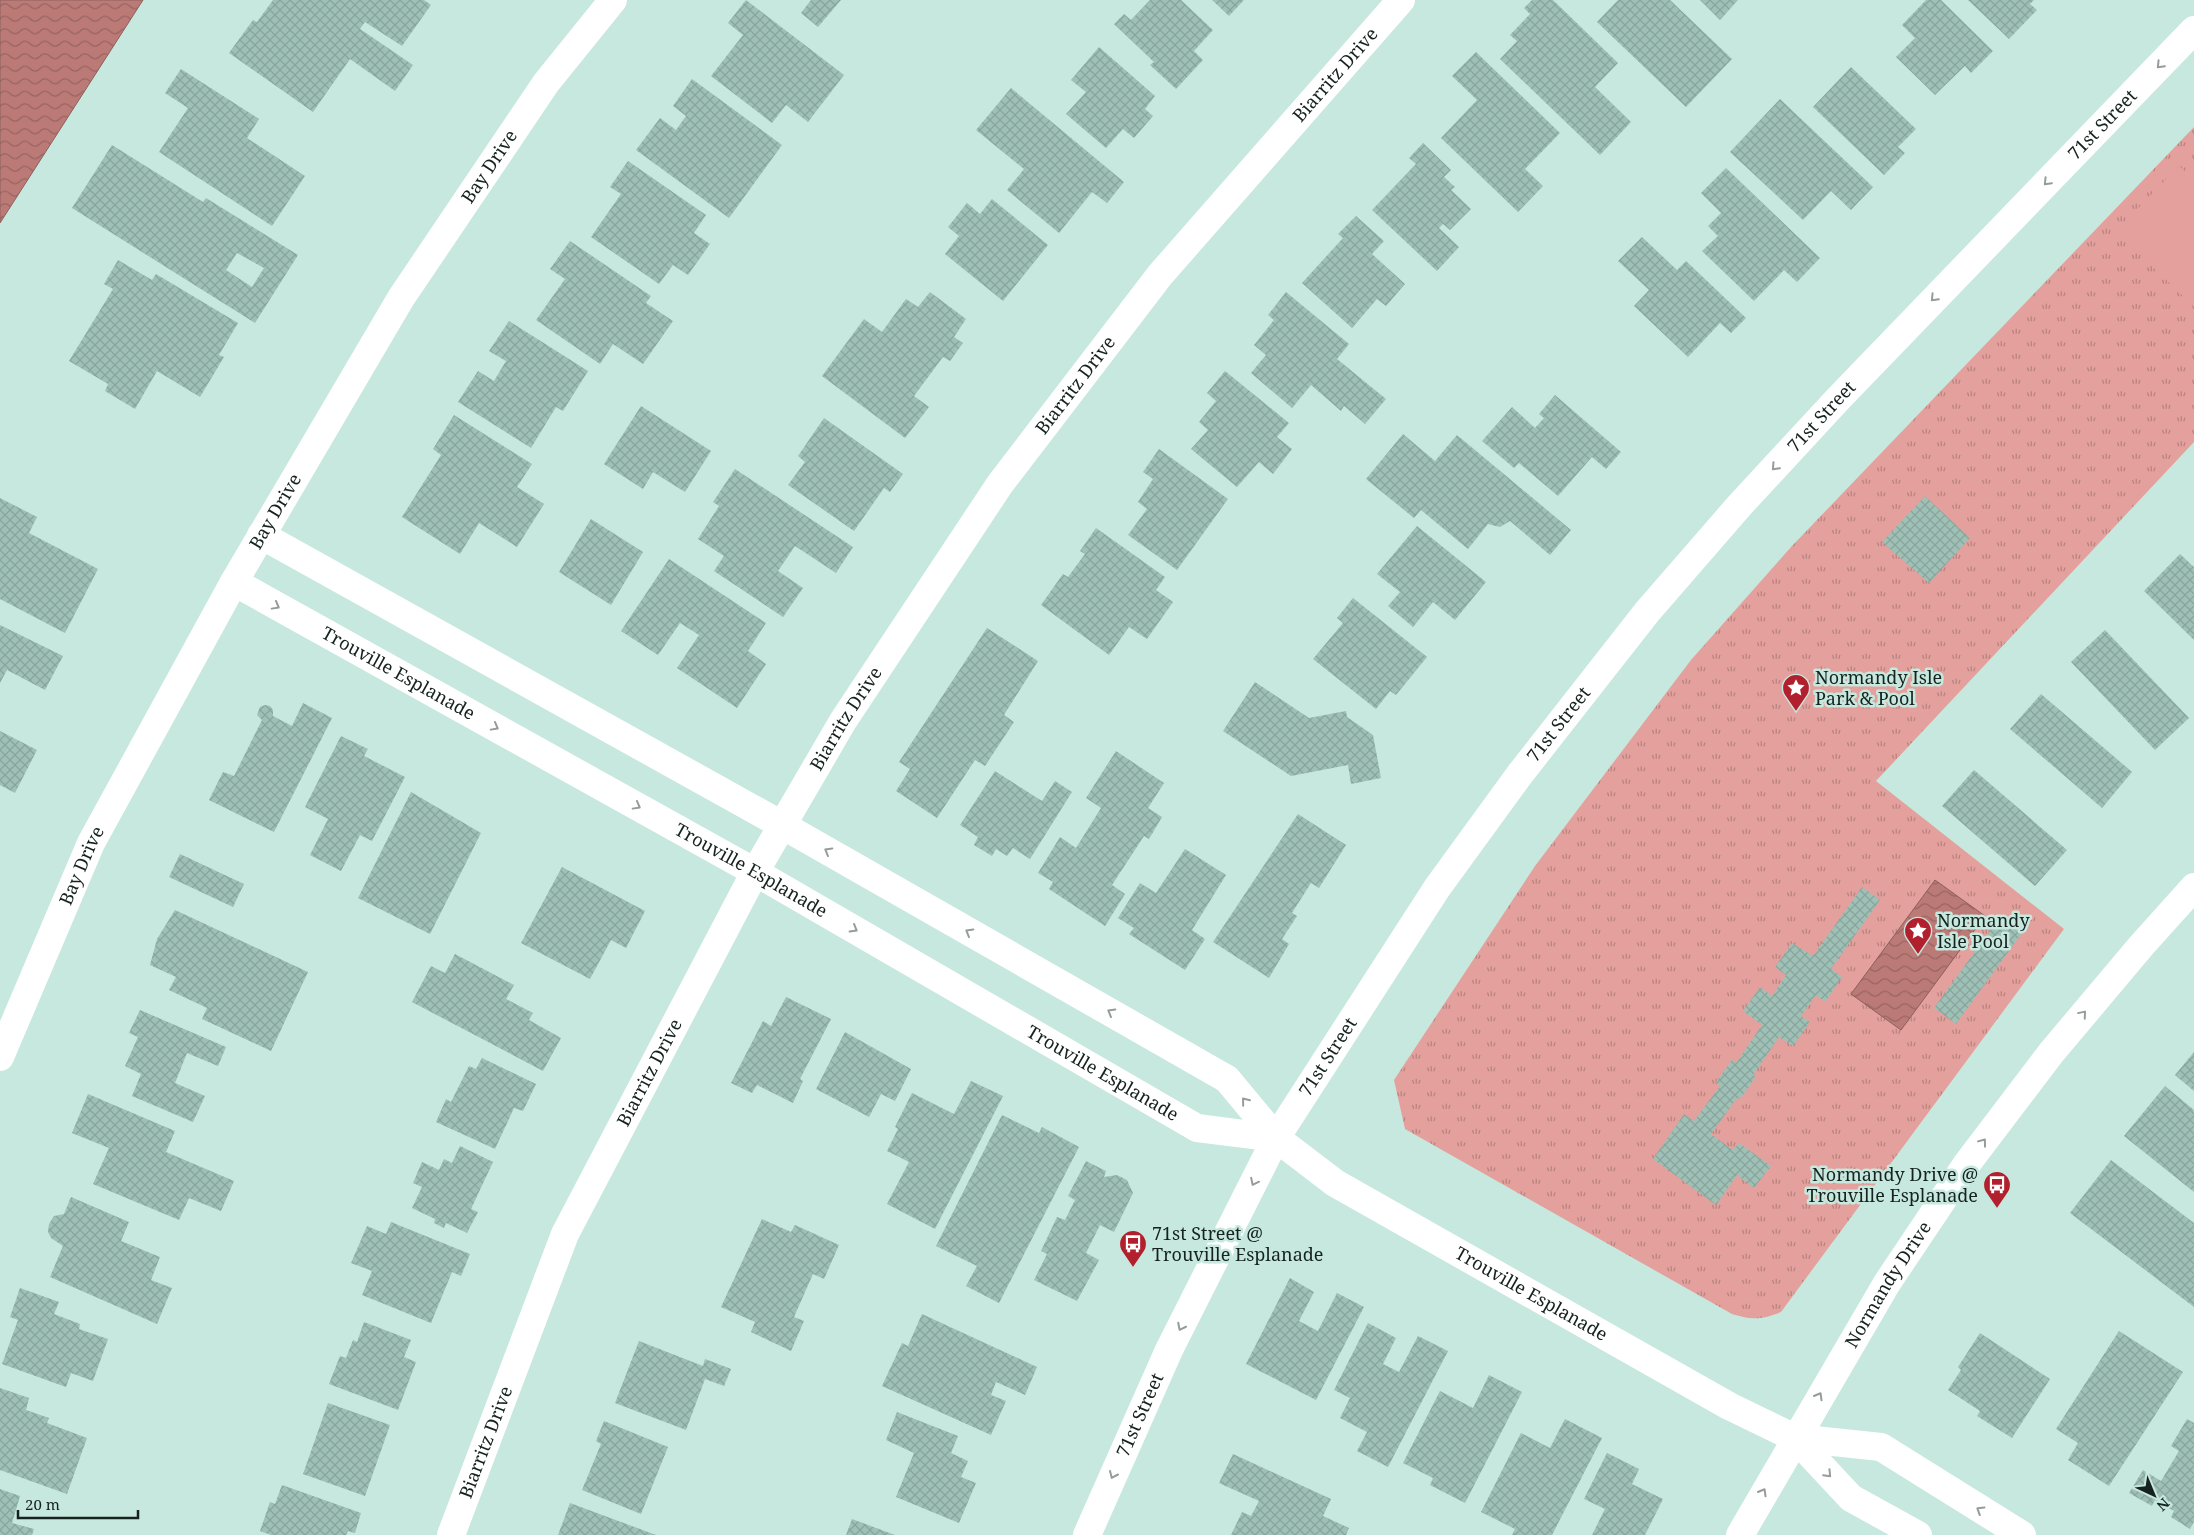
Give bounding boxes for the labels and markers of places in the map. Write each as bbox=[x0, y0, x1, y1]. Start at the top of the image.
place label: Normandy Isle Park & Pool bbox=[1815, 665, 1942, 710]
place icon: Normandy Isle Park & Pool bbox=[1781, 673, 1811, 712]
place label: Normandy Isle Pool bbox=[1937, 908, 2030, 953]
place icon: Normandy Isle Pool bbox=[1903, 916, 1933, 955]
place label: Normandy Drive @ Trouville Esplanade bbox=[1806, 1162, 1978, 1207]
bus stop icon: Normandy Drive @ Trouville Esplanade bbox=[1982, 1170, 2012, 1209]
place label: 71st Street @ Trouville Esplanade bbox=[1152, 1221, 1324, 1266]
bus stop icon: 71st Street @ Trouville Esplanade bbox=[1118, 1229, 1148, 1268]

